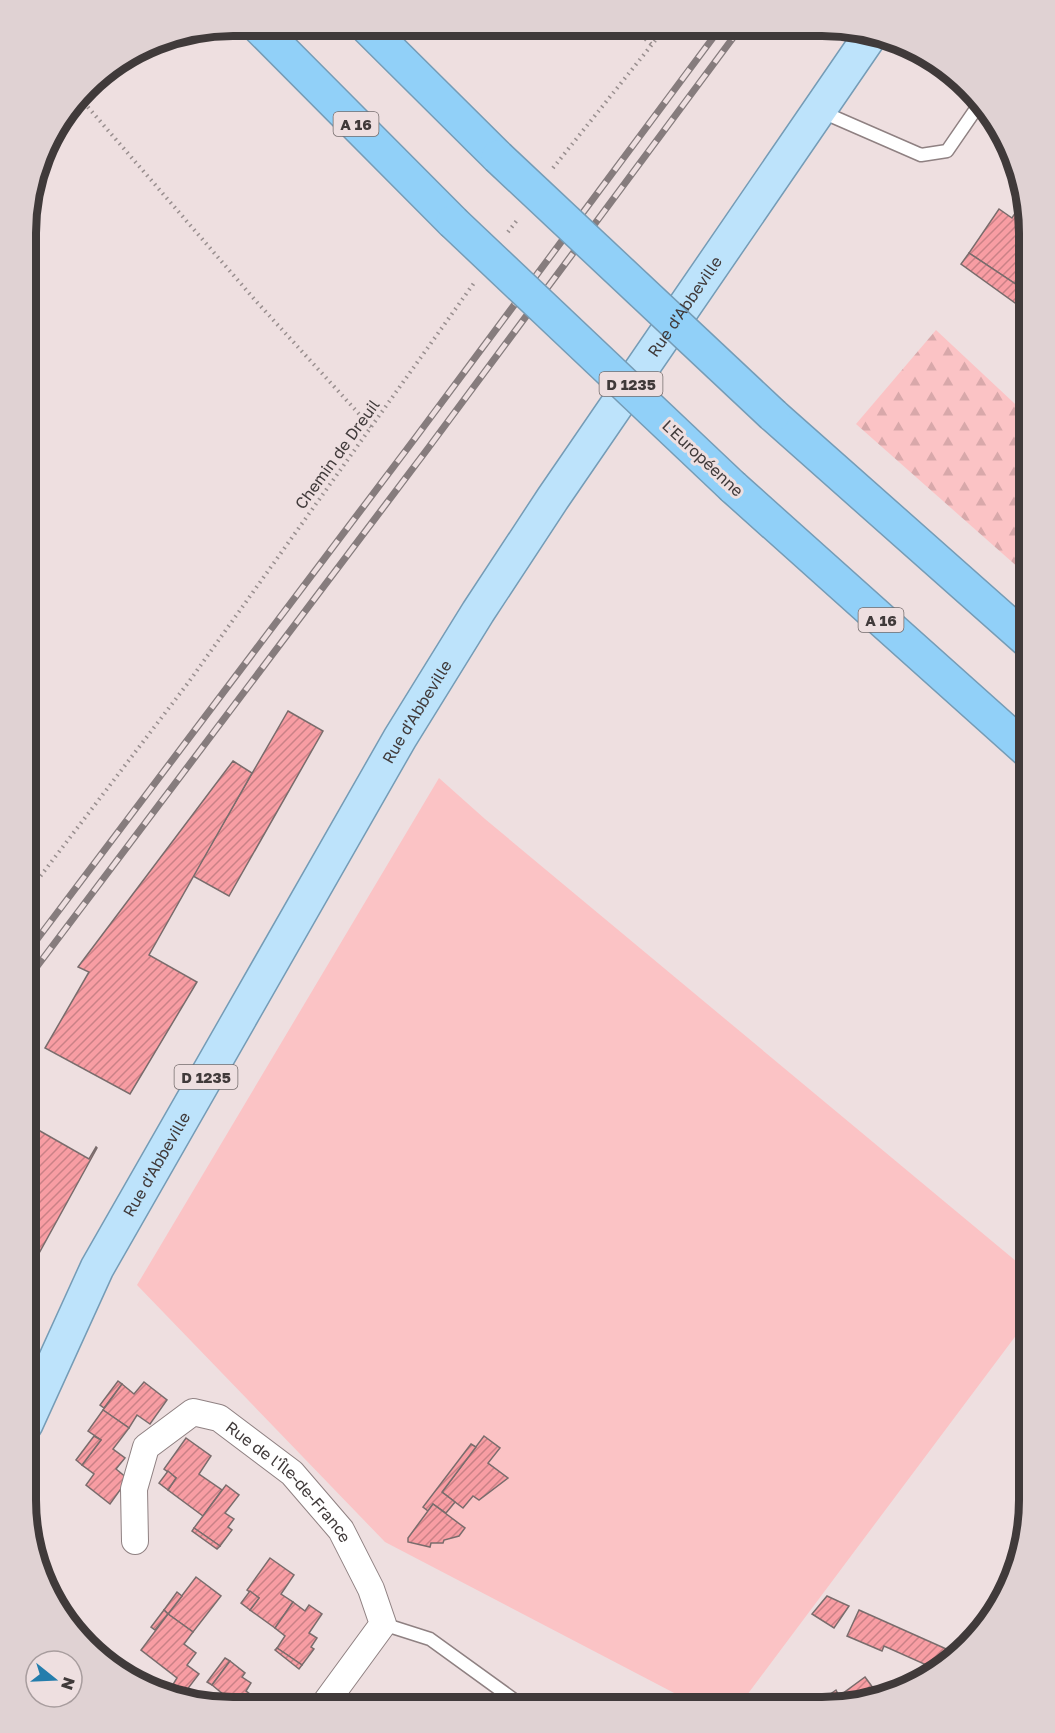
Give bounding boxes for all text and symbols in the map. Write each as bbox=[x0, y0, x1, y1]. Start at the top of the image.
road number: A 16 bbox=[334, 112, 378, 136]
street label: Rue d'Abbeville bbox=[643, 252, 726, 360]
road number: D 1235 bbox=[600, 372, 662, 396]
street label: Chemin de Dreuil bbox=[290, 395, 384, 513]
street label: L'Européenne bbox=[658, 415, 748, 501]
road number: A 16 bbox=[858, 608, 904, 632]
street label: Rue d'Abbeville bbox=[378, 656, 456, 767]
road number: D 1235 bbox=[174, 1065, 238, 1089]
street label: Rue d'Abbeville bbox=[118, 1108, 194, 1220]
street label: Rue de l'Île-de-France bbox=[222, 1417, 356, 1546]
north arrow bbox=[24, 1649, 84, 1709]
text: N bbox=[57, 1675, 80, 1693]

